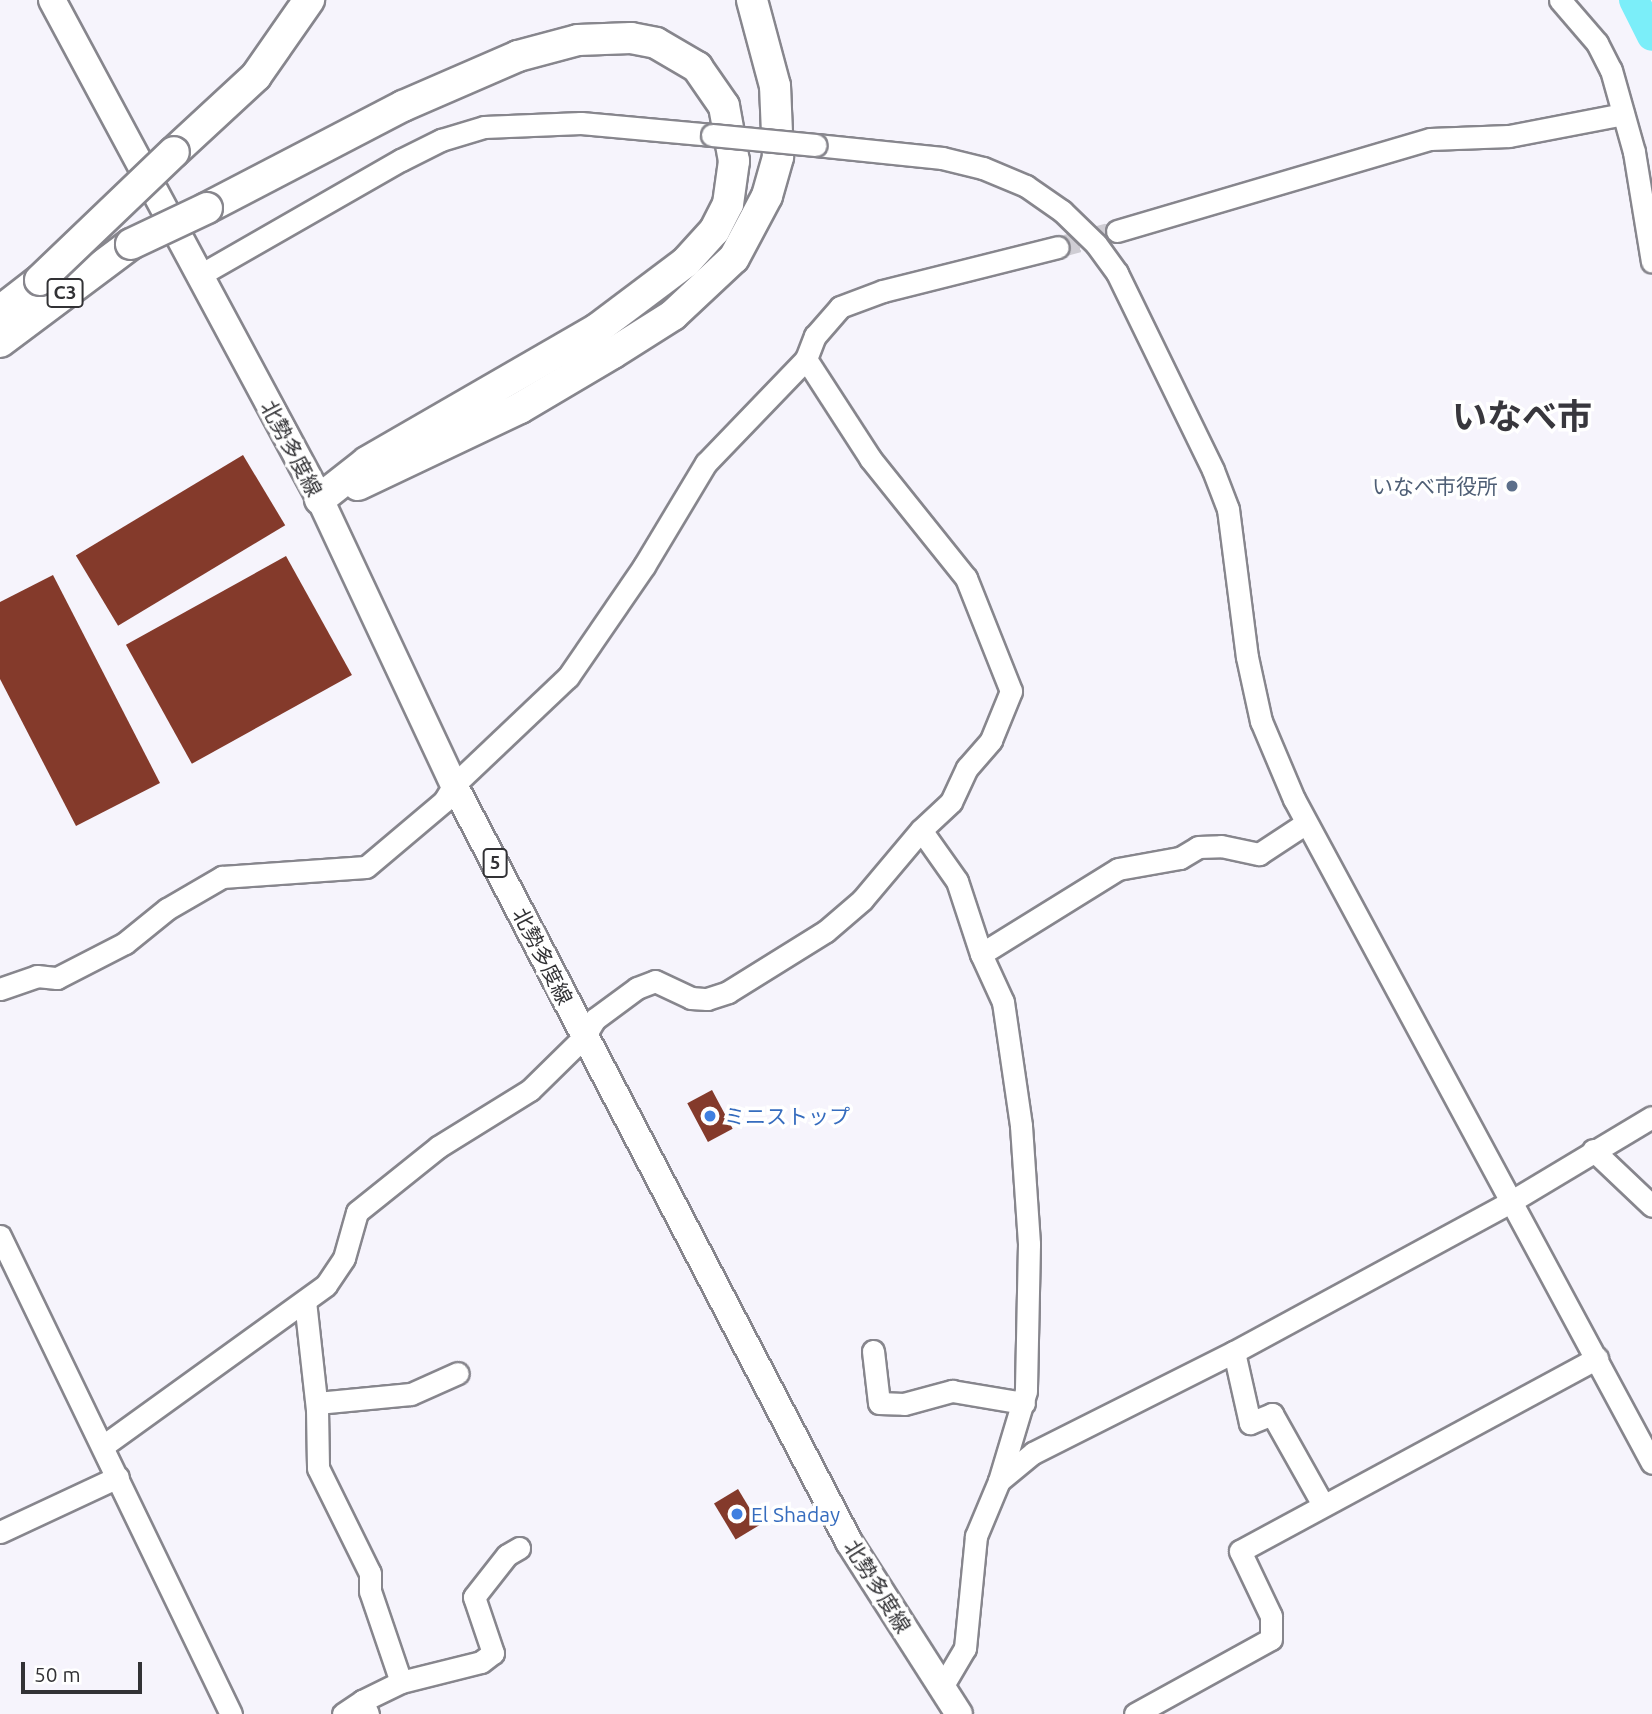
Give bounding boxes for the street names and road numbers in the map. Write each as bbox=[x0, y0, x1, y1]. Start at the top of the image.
road number: C3 bbox=[46, 278, 84, 308]
street label: 北勢多度線 bbox=[256, 396, 328, 500]
road number: 5 bbox=[481, 848, 509, 878]
street label: 北勢多度線 bbox=[508, 904, 578, 1008]
street label: 北勢多度線 bbox=[839, 1535, 917, 1637]

